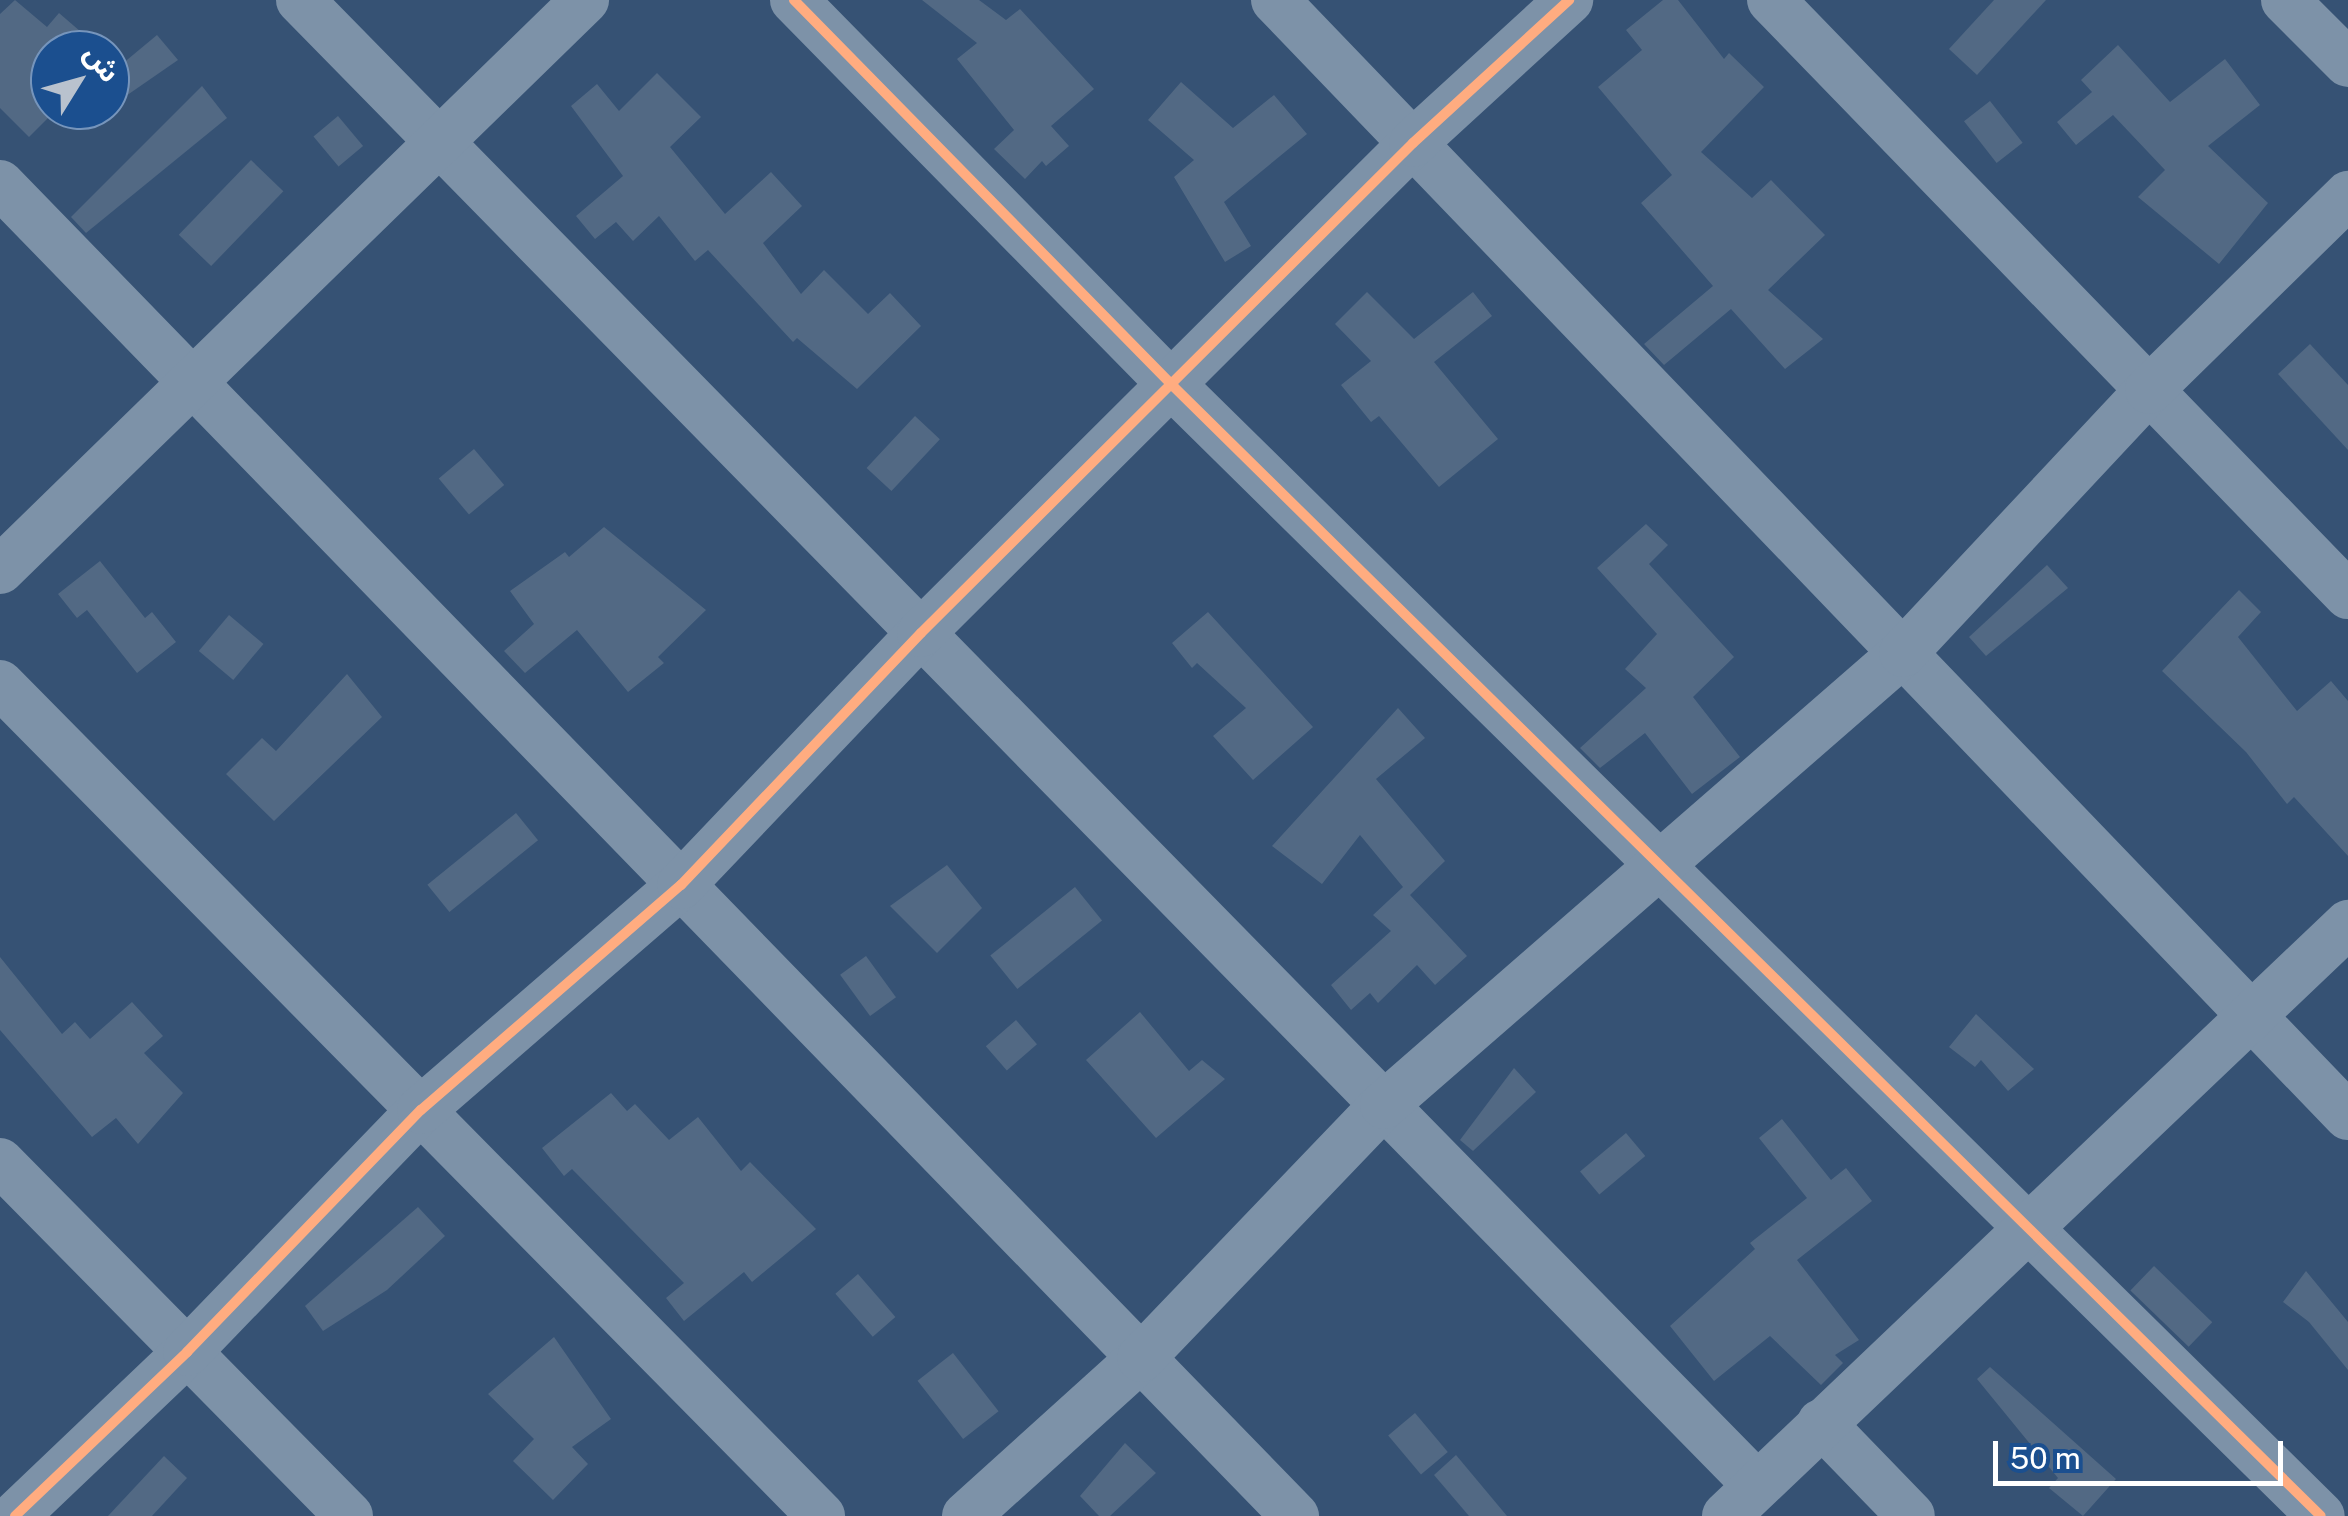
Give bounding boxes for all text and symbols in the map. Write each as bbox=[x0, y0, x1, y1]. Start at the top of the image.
north arrow bbox=[30, 30, 130, 130]
text: ش bbox=[78, 38, 127, 88]
scale bar bbox=[1998, 1421, 2288, 1483]
text: 50 m bbox=[2010, 1440, 2081, 1476]

